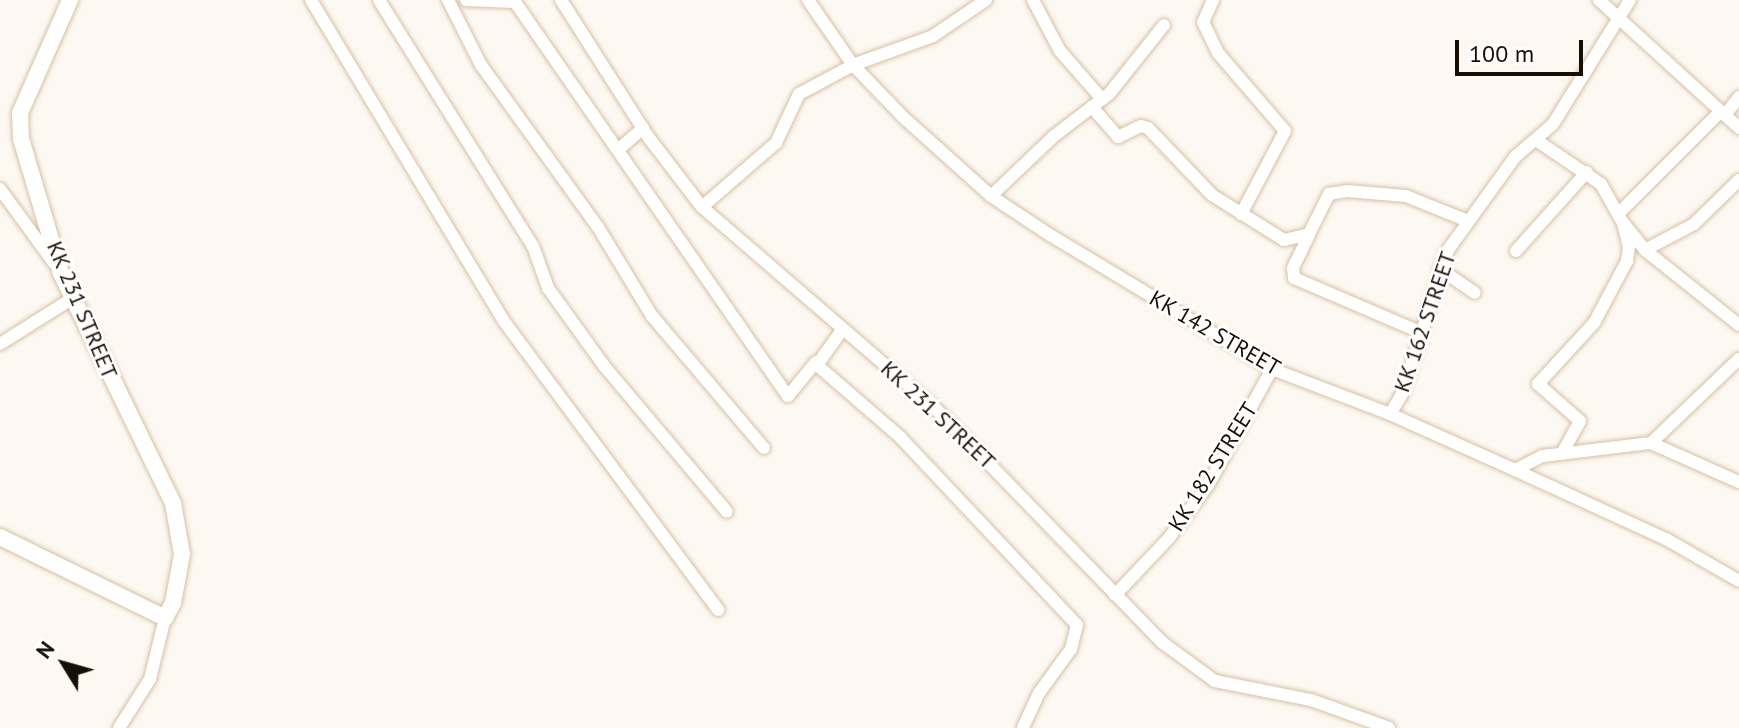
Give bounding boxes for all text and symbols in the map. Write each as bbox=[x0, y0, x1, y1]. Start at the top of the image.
scale bar bbox=[1459, 24, 1587, 74]
text: 100 m bbox=[1469, 38, 1534, 69]
street label: KK 231 STREET bbox=[41, 237, 123, 383]
street label: KK 162 STREET bbox=[1389, 248, 1461, 396]
street label: KK 142 STREET bbox=[1145, 285, 1285, 381]
street label: KK 231 STREET bbox=[875, 355, 1001, 475]
street label: KK 182 STREET bbox=[1163, 398, 1263, 536]
north arrow bbox=[24, 624, 104, 704]
text: N bbox=[29, 635, 60, 664]

